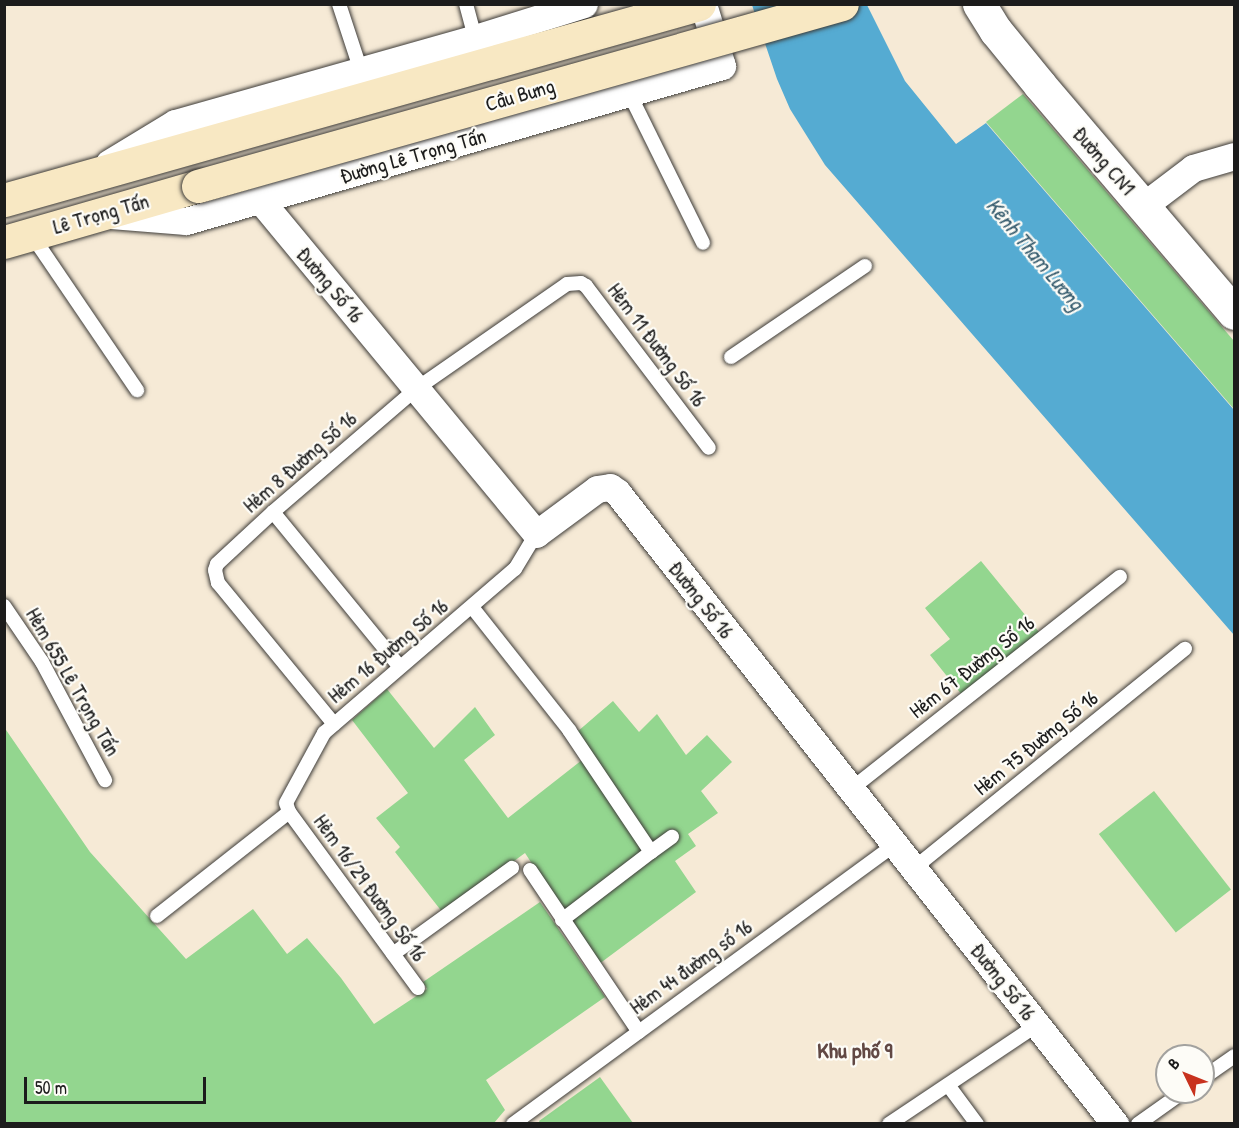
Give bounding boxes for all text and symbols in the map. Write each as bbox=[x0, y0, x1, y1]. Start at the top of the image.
street label: Cầu Bưng bbox=[482, 73, 558, 117]
street label: Đường CN1 bbox=[1067, 122, 1141, 200]
street label: Đường Lê Trọng Tấn bbox=[337, 123, 489, 189]
street label: Lê Trọng Tấn bbox=[50, 188, 152, 240]
water label: Kênh Tham Lương bbox=[980, 193, 1090, 315]
street label: Đường Số 16 bbox=[291, 242, 369, 328]
street label: Hẻm 11 Đường Số 16 bbox=[602, 278, 712, 412]
street label: Hẻm 8 Đường Số 16 bbox=[238, 406, 362, 518]
street label: Đường Số 16 bbox=[663, 556, 739, 644]
street label: Hẻm 16 Đường Số 16 bbox=[323, 593, 453, 709]
street label: Hẻm 655 Lê Trọng Tấn bbox=[20, 603, 126, 761]
street label: Hẻm 67 Đường Số 16 bbox=[904, 610, 1040, 724]
street label: Hẻm 75 Đường Số 16 bbox=[969, 685, 1103, 801]
street label: Hẻm 16/29 Đường Số 16 bbox=[308, 810, 432, 966]
street label: Hẻm 44 đường số 16 bbox=[625, 914, 757, 1020]
street label: Đường Số 16 bbox=[965, 938, 1041, 1026]
district label: Khu phố 9 bbox=[817, 1038, 893, 1064]
north arrow bbox=[1155, 1044, 1215, 1104]
text: B bbox=[1162, 1053, 1184, 1074]
scale bar bbox=[27, 1065, 208, 1103]
text: 50 m bbox=[35, 1075, 67, 1100]

